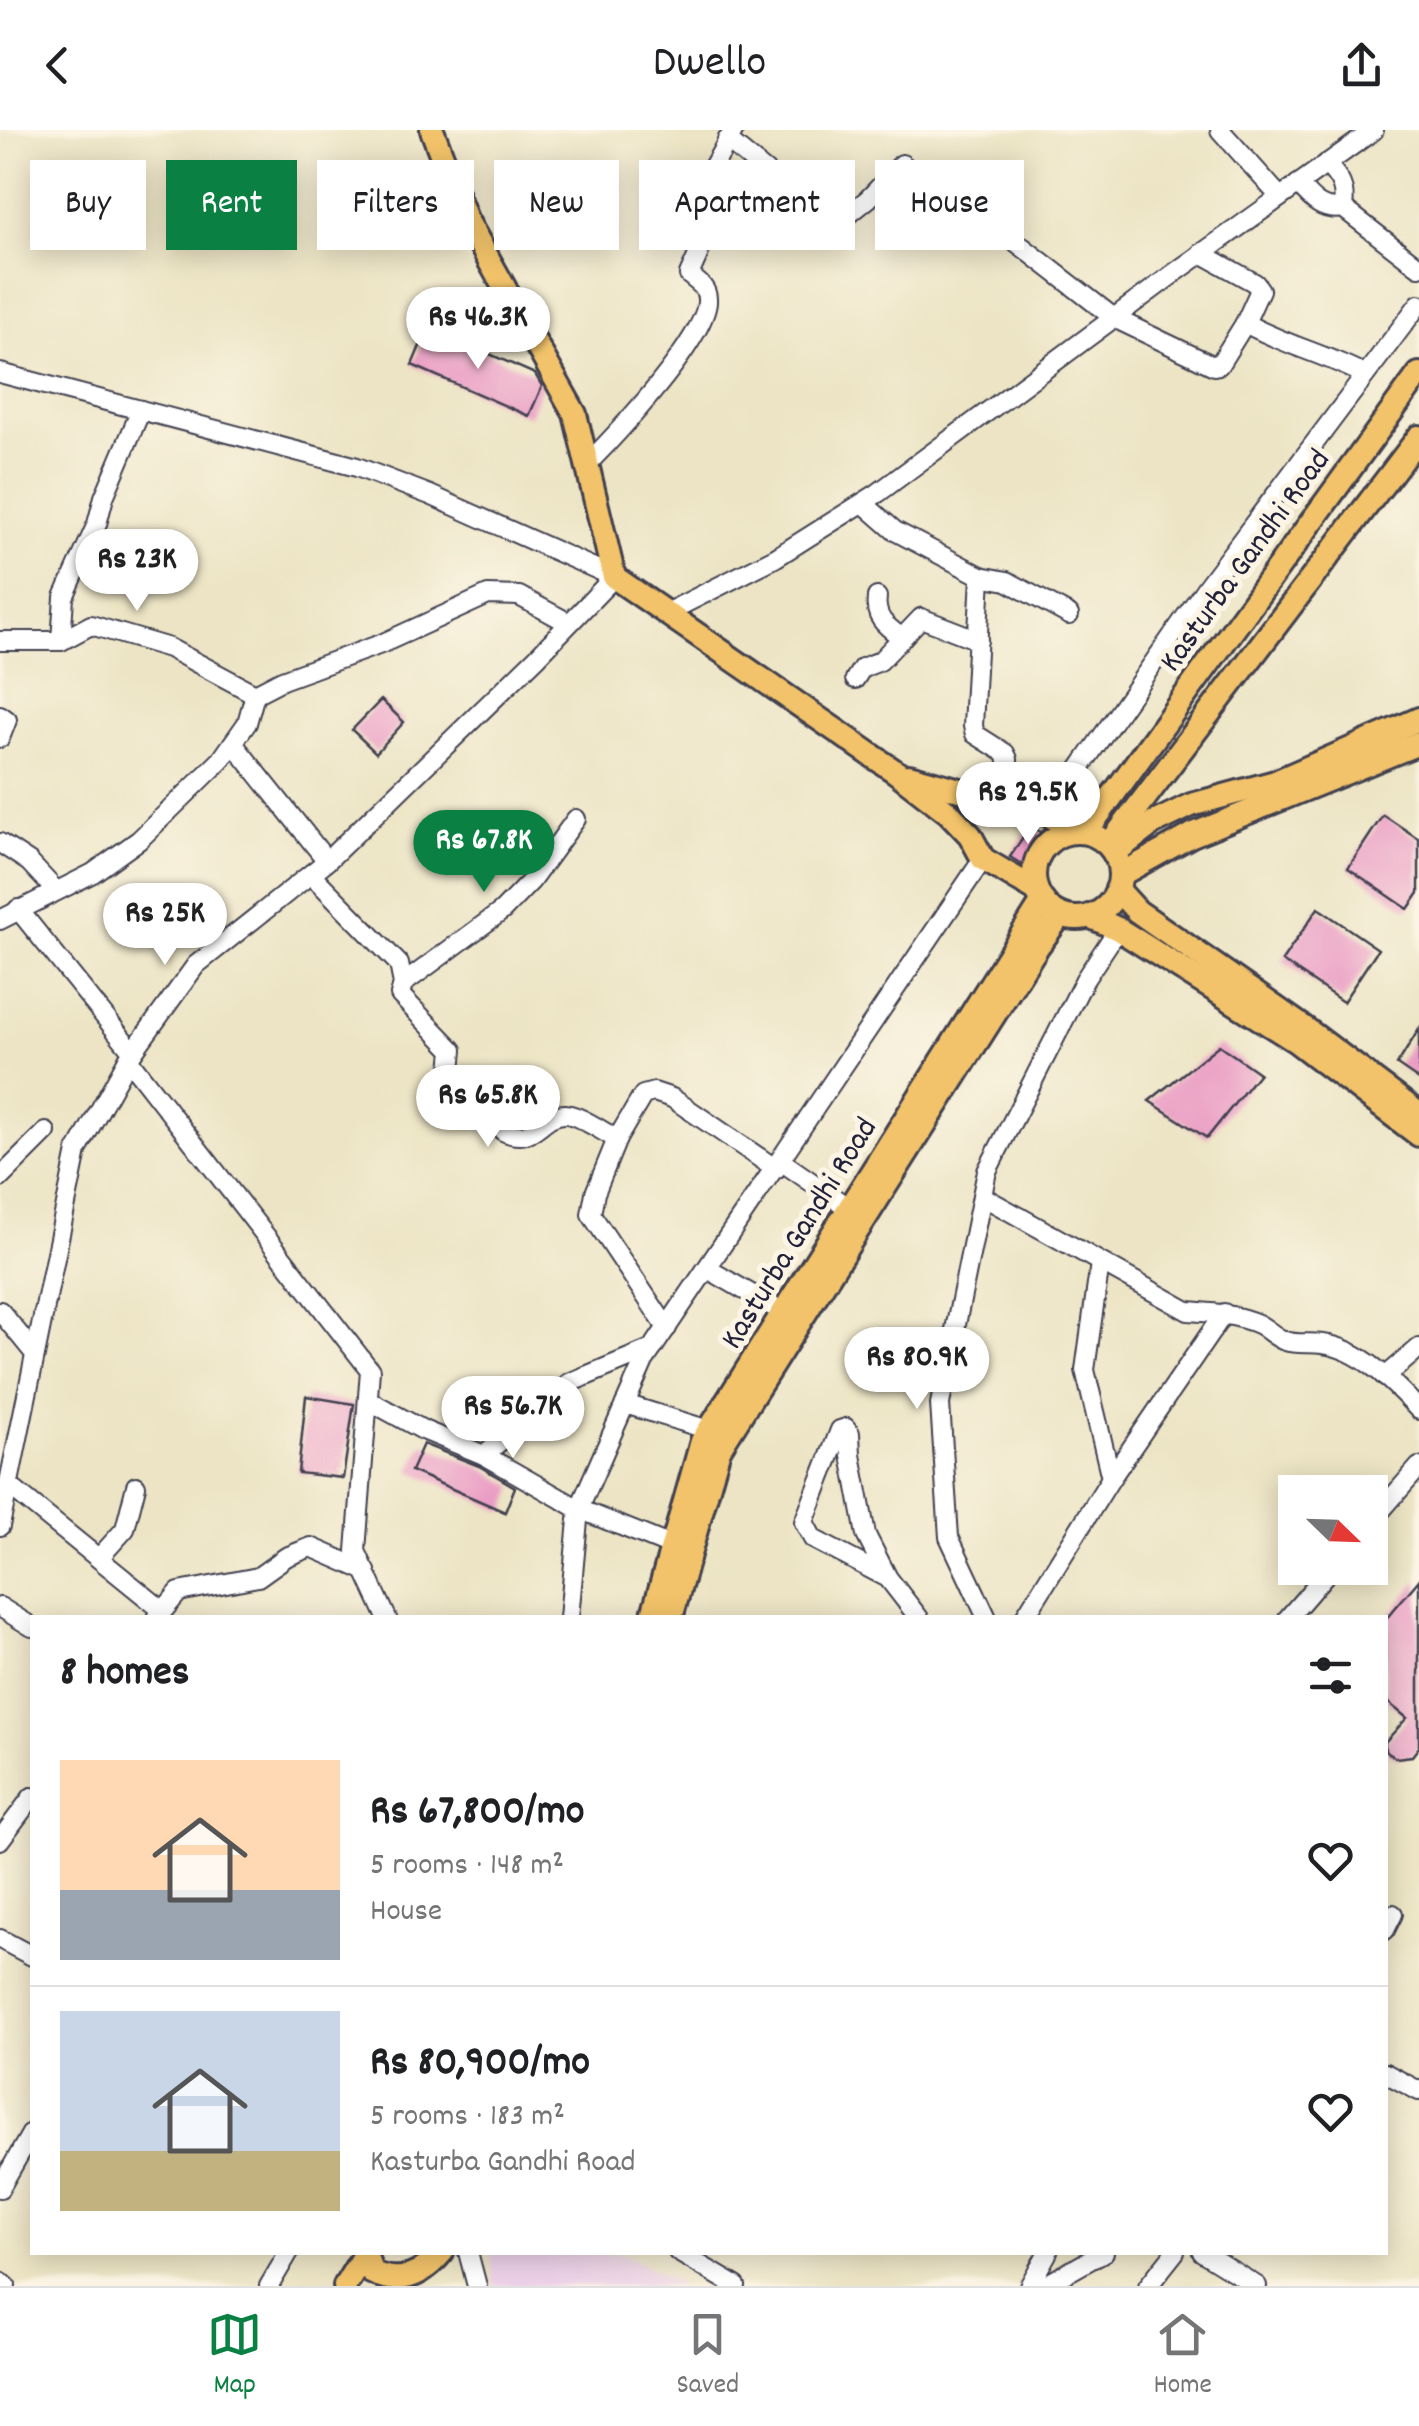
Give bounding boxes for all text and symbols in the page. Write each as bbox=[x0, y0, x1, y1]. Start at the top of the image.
text: Dwello bbox=[653, 33, 766, 97]
icon: back bbox=[30, 38, 85, 93]
icon: share bbox=[1334, 38, 1389, 93]
chip: Buy bbox=[30, 160, 146, 250]
chip: Rent bbox=[166, 160, 297, 250]
chip: Filters bbox=[317, 160, 474, 250]
chip: New bbox=[494, 160, 619, 250]
chip: Apartment bbox=[639, 160, 855, 250]
chip: House bbox=[875, 160, 1024, 250]
pin: Rs 46.3K bbox=[375, 287, 581, 372]
text: Rs 46.3K bbox=[428, 296, 528, 342]
street label: Kasturba Gandhi Road bbox=[1150, 441, 1344, 683]
pin: Rs 23K bbox=[56, 529, 218, 614]
text: Rs 23K bbox=[97, 538, 177, 584]
pin: Rs 29.5K bbox=[925, 762, 1131, 847]
text: Rs 29.5K bbox=[978, 771, 1078, 817]
pin: Rs 67.8K bbox=[381, 810, 587, 895]
text: Rs 67.8K bbox=[435, 819, 533, 865]
pin: Rs 25K bbox=[84, 883, 246, 968]
text: Rs 25K bbox=[125, 892, 205, 938]
pin: Rs 65.8K bbox=[385, 1065, 591, 1150]
text: Rs 65.8K bbox=[438, 1074, 538, 1120]
street label: Kasturba Gandhi Road bbox=[711, 1110, 891, 1359]
pin: Rs 80.9K bbox=[814, 1327, 1020, 1412]
text: Rs 80.9K bbox=[866, 1336, 968, 1382]
pin: Rs 56.7K bbox=[410, 1376, 616, 1461]
text: Rs 56.7K bbox=[463, 1385, 563, 1431]
north arrow bbox=[1278, 1475, 1388, 1585]
map controls bbox=[1278, 1475, 1388, 1585]
text: 8 homes bbox=[60, 1645, 189, 1705]
icon: filters bbox=[1303, 1648, 1358, 1703]
text: Rs 67,800/mo bbox=[370, 1784, 585, 1844]
icon: home bbox=[140, 1800, 260, 1920]
icon: heart bbox=[1303, 1833, 1358, 1888]
text: 5 rooms · 148 m² bbox=[370, 1844, 564, 1890]
text: House bbox=[370, 1890, 442, 1936]
text: Rs 80,900/mo bbox=[370, 2035, 590, 2095]
icon: home bbox=[140, 2051, 260, 2171]
icon: heart bbox=[1303, 2084, 1358, 2139]
text: 5 rooms · 183 m² bbox=[370, 2095, 565, 2141]
text: Kasturba Gandhi Road bbox=[370, 2141, 636, 2187]
tab: Map bbox=[207, 2307, 262, 2407]
tab: Saved bbox=[677, 2307, 739, 2407]
tab: Home bbox=[1153, 2307, 1212, 2407]

